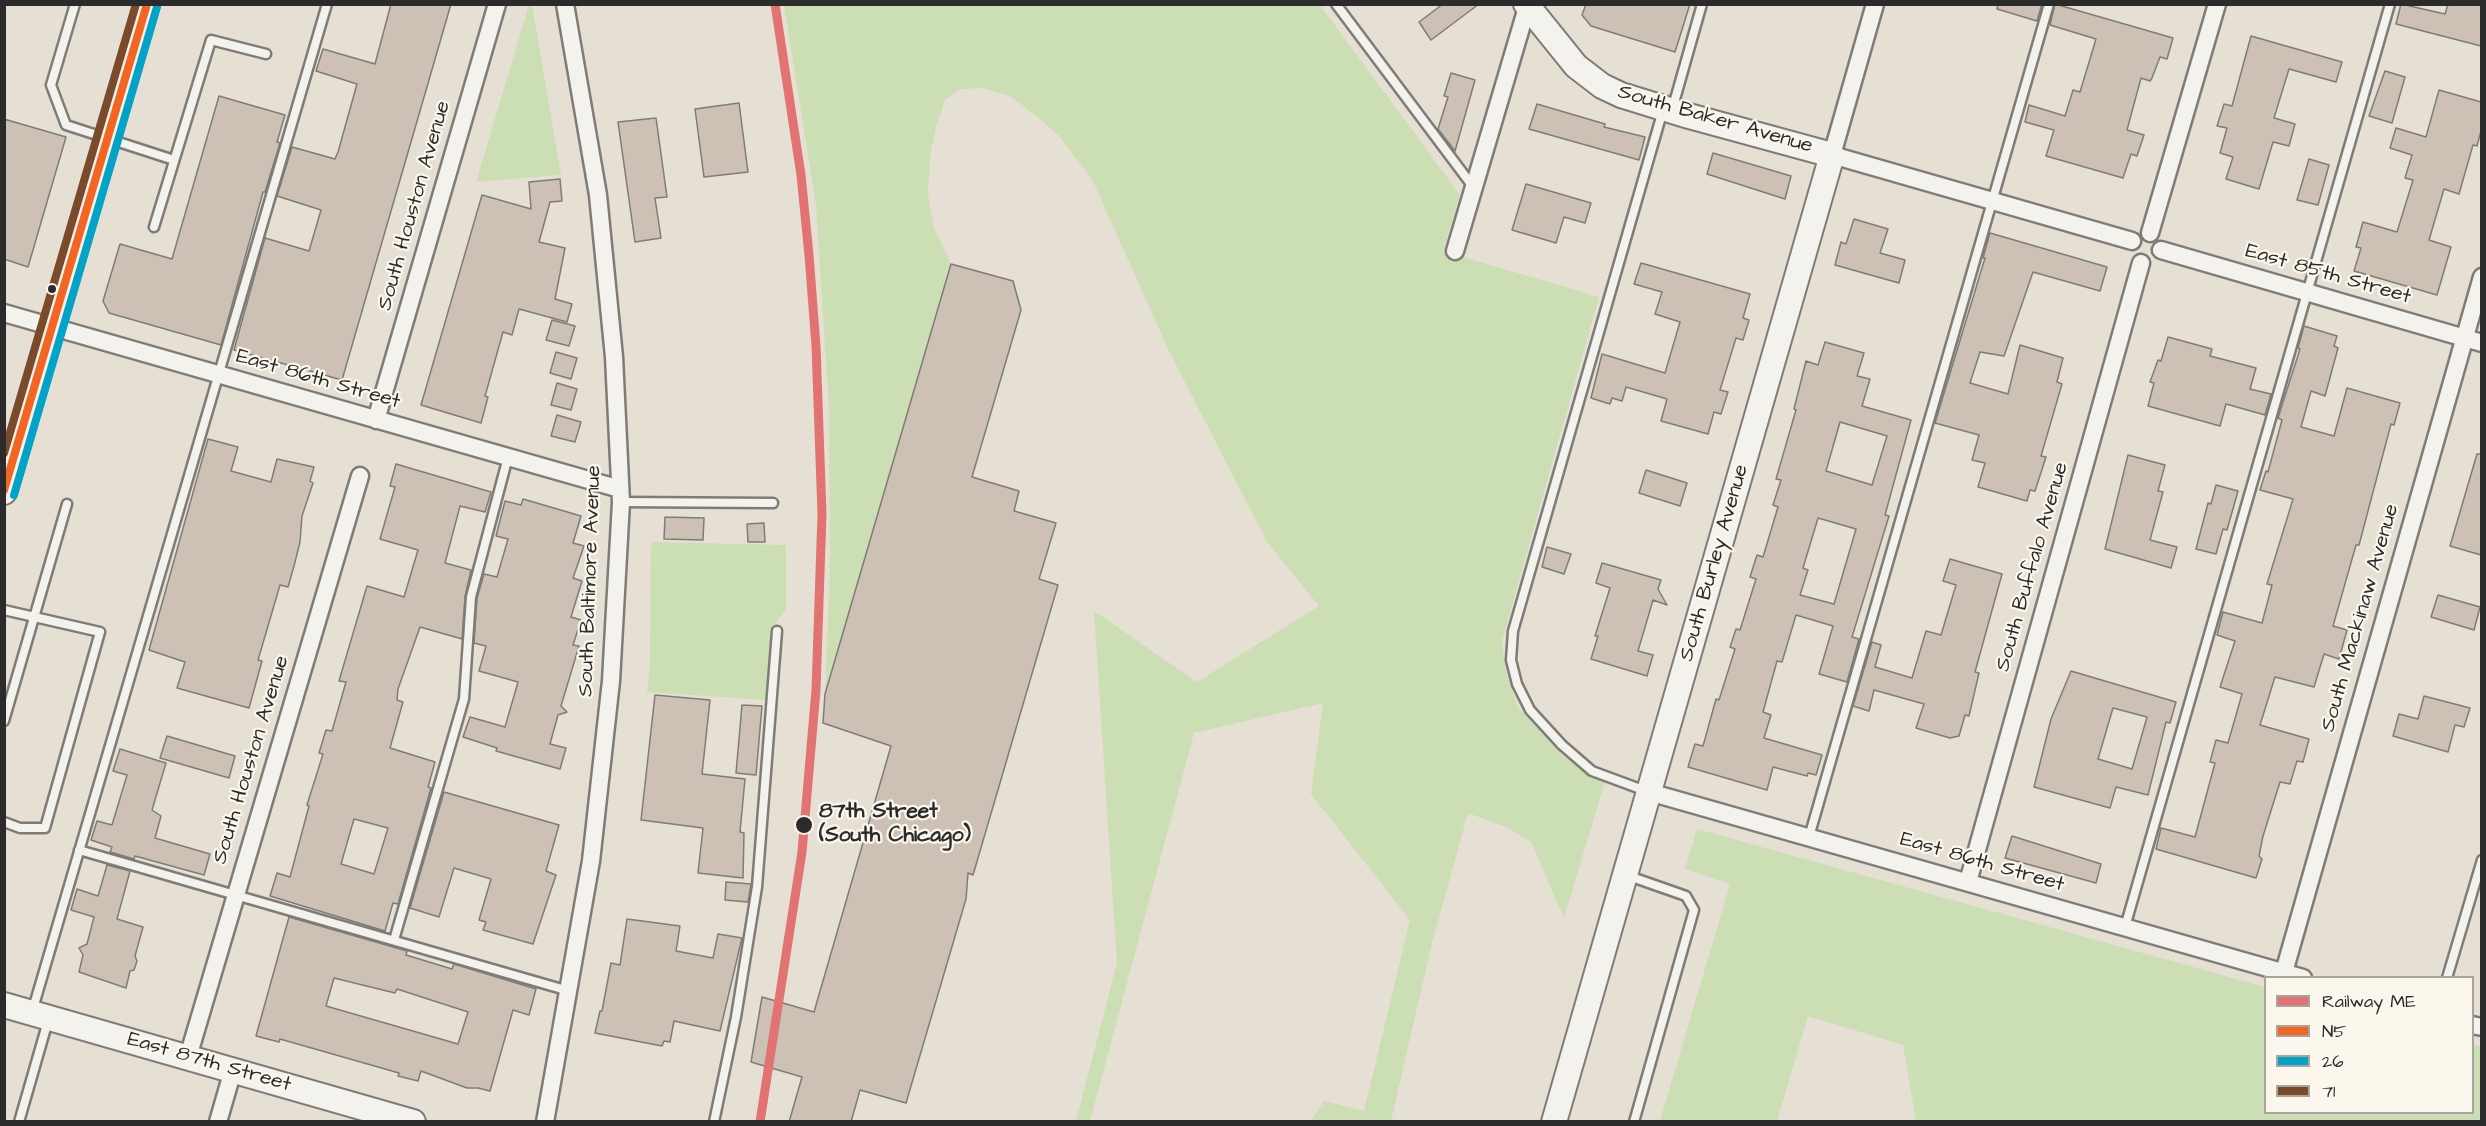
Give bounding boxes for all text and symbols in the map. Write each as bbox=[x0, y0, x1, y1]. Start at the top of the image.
street label: South Baker Avenue bbox=[1615, 80, 1815, 160]
street label: South Houston Avenue bbox=[373, 98, 457, 314]
street label: East 85th Street bbox=[2242, 239, 2414, 311]
unlabelled marker bbox=[46, 283, 58, 295]
street label: East 86th Street bbox=[233, 345, 403, 415]
street label: South Buffalo Avenue bbox=[1991, 460, 2075, 674]
street label: South Burley Avenue bbox=[1675, 462, 1755, 664]
street label: South Baltimore Avenue bbox=[574, 465, 608, 697]
street label: South Mackinaw Avenue bbox=[2316, 501, 2406, 735]
street label: South Houston Avenue bbox=[208, 653, 296, 867]
place label: 87th Street (South Chicago) bbox=[819, 800, 971, 850]
marker: 87th Street (South Chicago) bbox=[794, 815, 814, 835]
street label: East 86th Street bbox=[1897, 828, 2067, 898]
legend bbox=[2264, 976, 2474, 1114]
text: Railway ME bbox=[2322, 989, 2416, 1014]
text: N5 bbox=[2322, 1019, 2346, 1044]
street label: East 87th Street bbox=[124, 1028, 294, 1098]
text: 26 bbox=[2322, 1049, 2344, 1074]
text: 71 bbox=[2322, 1079, 2335, 1104]

